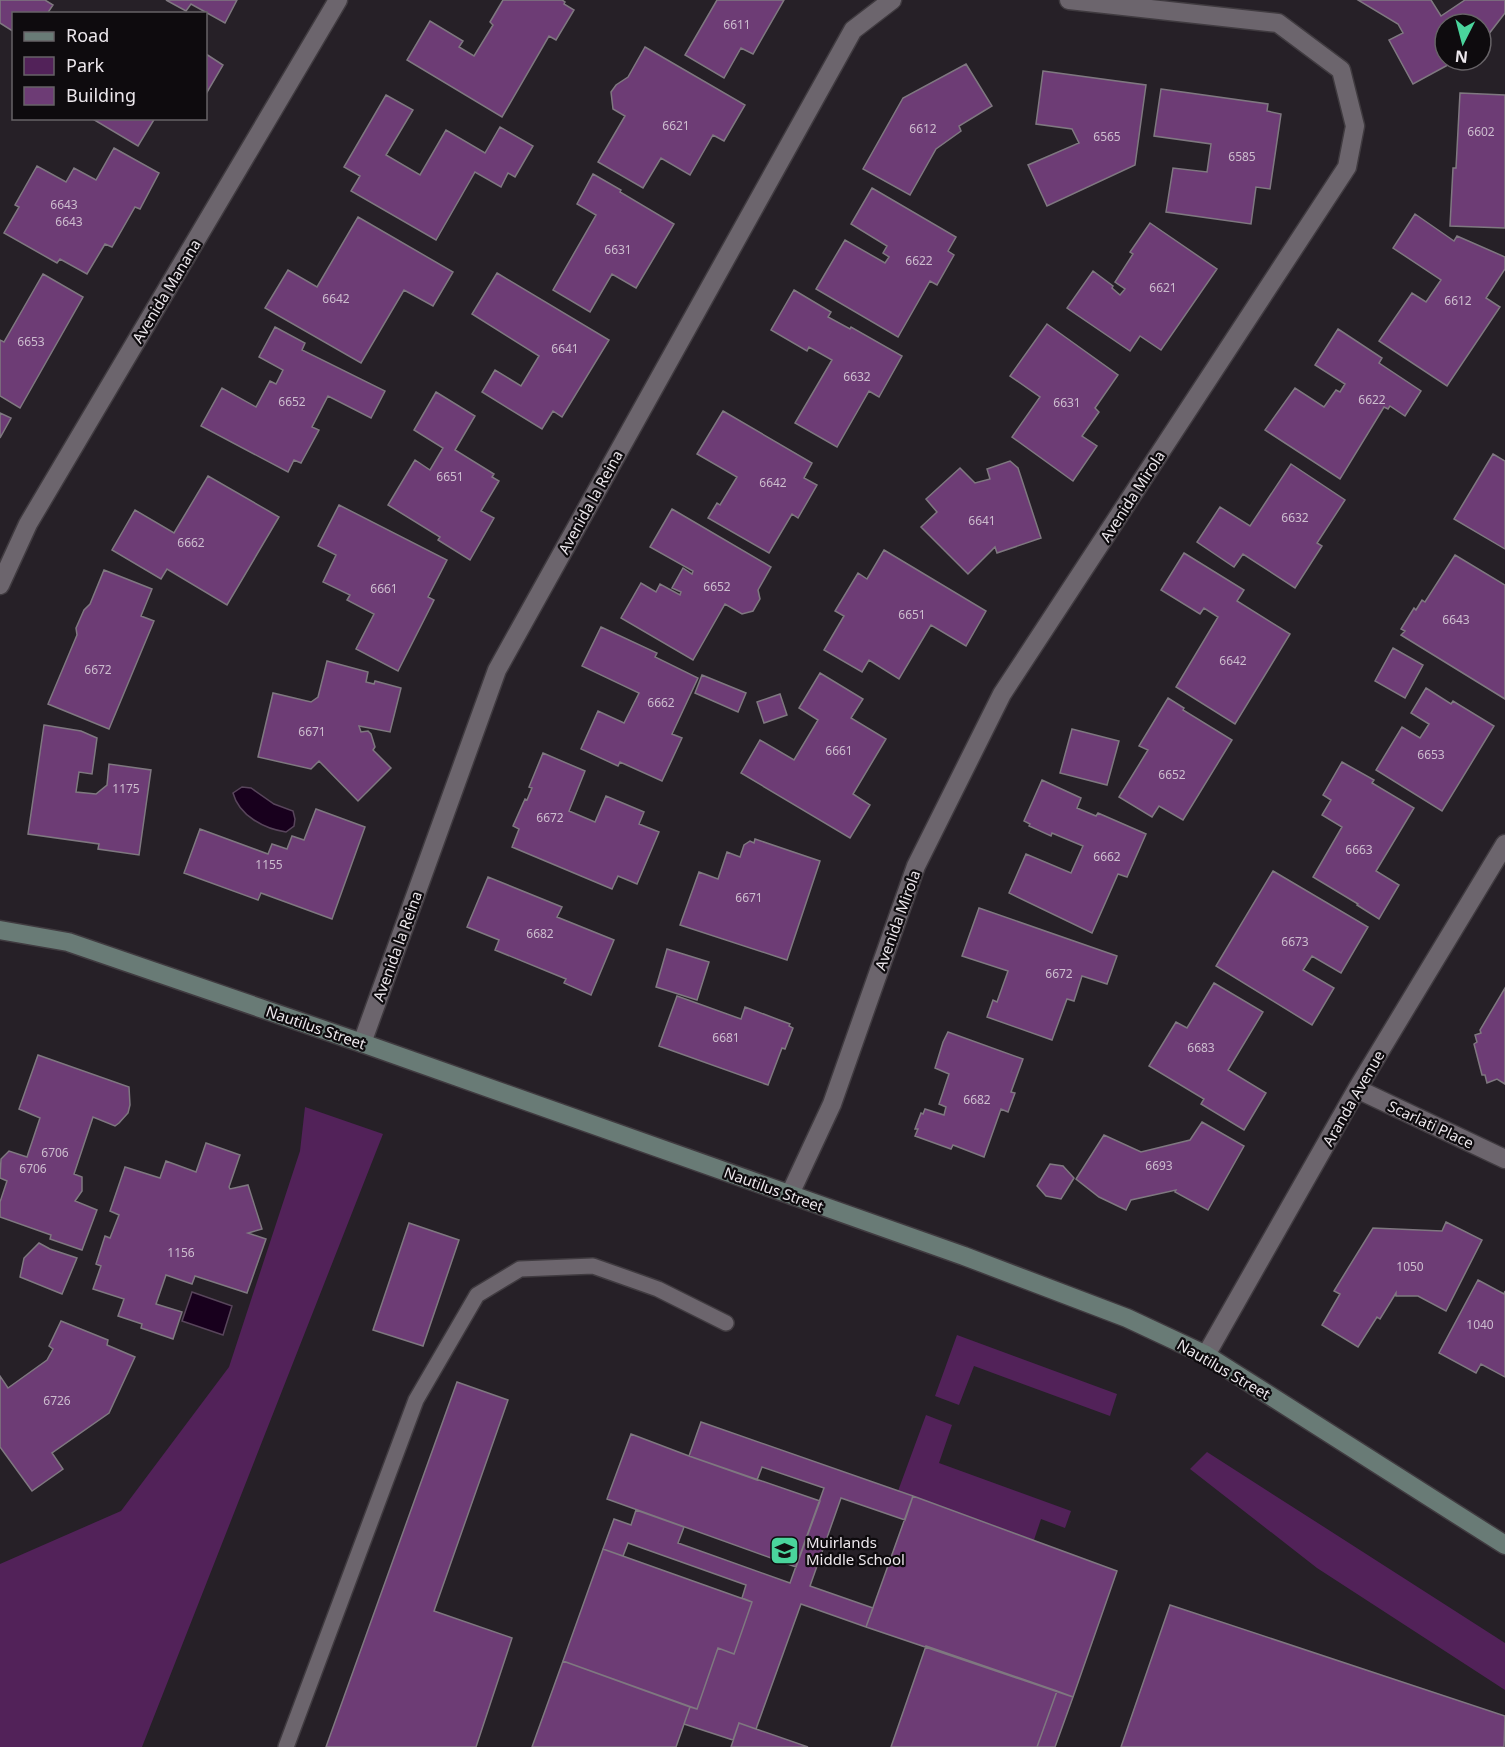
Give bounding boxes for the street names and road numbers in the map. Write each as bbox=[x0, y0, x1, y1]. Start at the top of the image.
street label: Avenida Manana bbox=[127, 235, 205, 347]
street label: Avenida la Reina bbox=[553, 446, 627, 558]
street label: Avenida Mirola bbox=[1095, 446, 1169, 546]
street label: Avenida Mirola bbox=[870, 867, 924, 973]
street label: Avenida la Reina bbox=[368, 888, 426, 1004]
street label: Nautilus Street bbox=[263, 1001, 369, 1054]
street label: Aranda Avenue bbox=[1317, 1047, 1389, 1149]
street label: Scarlati Place bbox=[1385, 1095, 1477, 1153]
street label: Nautilus Street bbox=[721, 1162, 827, 1216]
street label: Nautilus Street bbox=[1174, 1334, 1275, 1404]

